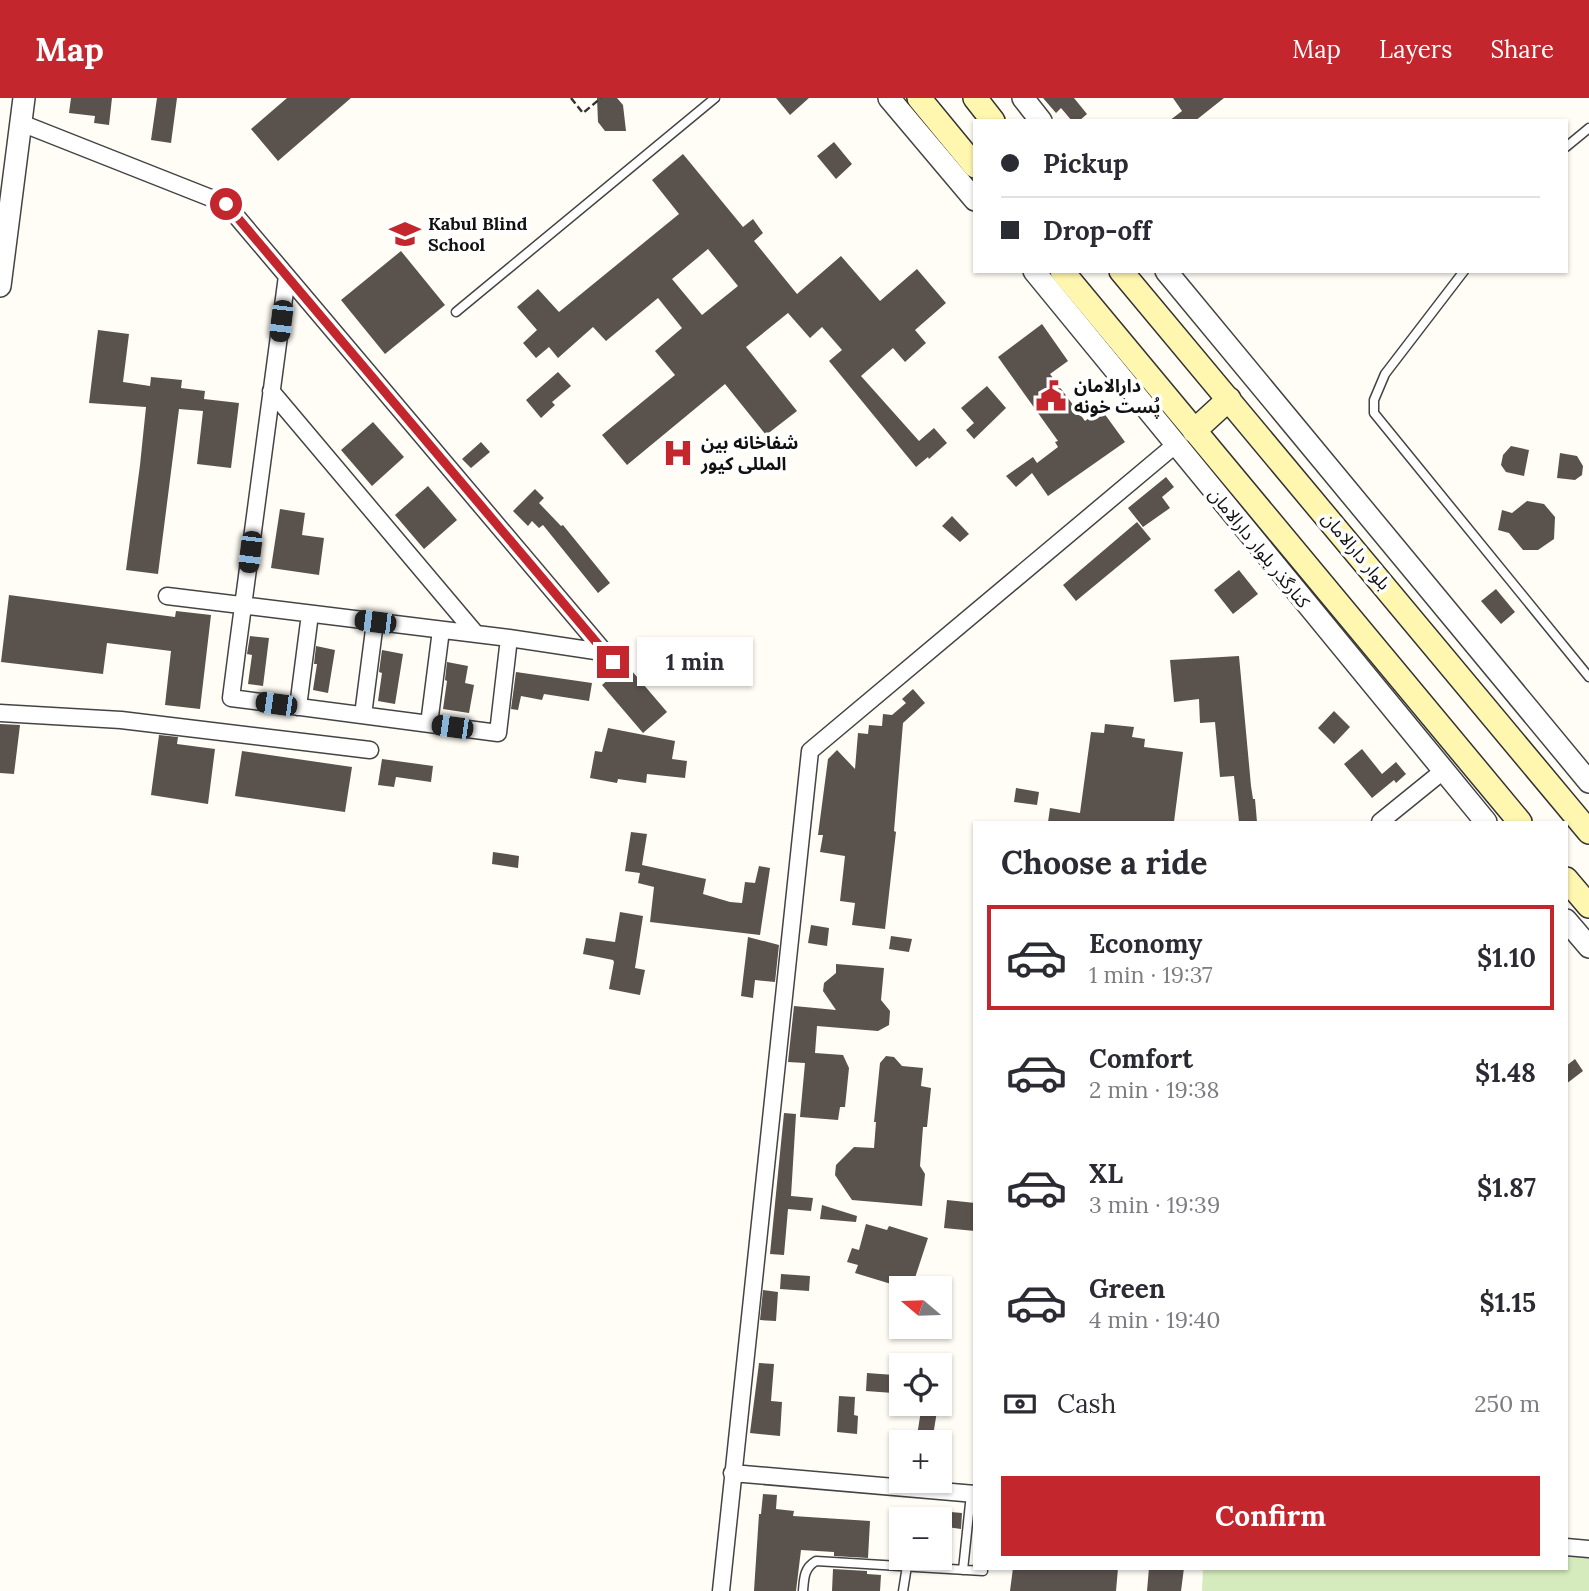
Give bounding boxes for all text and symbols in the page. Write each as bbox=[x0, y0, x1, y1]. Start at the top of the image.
text: Map bbox=[35, 28, 104, 70]
text: Map bbox=[1292, 34, 1341, 65]
text: Layers bbox=[1379, 34, 1452, 65]
text: Share bbox=[1490, 34, 1554, 65]
text: Pickup bbox=[1043, 147, 1129, 180]
route start bbox=[210, 188, 242, 220]
place label: Kabul Blind School bbox=[428, 212, 528, 256]
text: Drop-off bbox=[1043, 214, 1151, 247]
school or university icon: Kabul Blind School bbox=[388, 217, 422, 251]
car bbox=[269, 299, 294, 343]
place label: دارالامان پُست خونه bbox=[1074, 374, 1161, 419]
public building icon: دارالامان پُست خونه bbox=[1034, 379, 1068, 413]
place label: شفاخانه بین المللی کیور bbox=[700, 431, 798, 475]
hospital icon: شفاخانه بین المللی کیور bbox=[661, 436, 695, 470]
street label: کنارگذر بلوار دارالامان bbox=[1204, 483, 1315, 613]
street label: بلوار دارالامان bbox=[1317, 507, 1396, 595]
car bbox=[238, 530, 263, 574]
car bbox=[353, 609, 398, 635]
callout: 1 min bbox=[638, 638, 753, 686]
route end bbox=[597, 646, 629, 678]
text: 1 min bbox=[666, 647, 724, 676]
car bbox=[254, 691, 299, 717]
car bbox=[430, 714, 475, 740]
text: Choose a ride bbox=[1001, 842, 1208, 883]
icon: car bbox=[1005, 926, 1068, 989]
text: Economy bbox=[1089, 927, 1202, 960]
text: $1.10 bbox=[1477, 941, 1536, 974]
text: 1 min · 19:37 bbox=[1089, 960, 1213, 989]
icon: car bbox=[1005, 1041, 1068, 1104]
text: Comfort bbox=[1089, 1042, 1193, 1075]
text: $1.48 bbox=[1475, 1056, 1536, 1089]
text: 2 min · 19:38 bbox=[1089, 1075, 1219, 1104]
icon: car bbox=[1005, 1156, 1068, 1219]
text: XL bbox=[1089, 1157, 1123, 1190]
text: $1.87 bbox=[1477, 1171, 1536, 1204]
text: 3 min · 19:39 bbox=[1089, 1190, 1220, 1219]
icon: car bbox=[1005, 1271, 1068, 1334]
text: Green bbox=[1089, 1272, 1165, 1305]
north arrow bbox=[889, 1276, 952, 1339]
map controls bbox=[889, 1276, 952, 1570]
text: $1.15 bbox=[1480, 1286, 1536, 1319]
text: 4 min · 19:40 bbox=[1089, 1305, 1221, 1334]
button: locate bbox=[889, 1353, 952, 1416]
icon: cash bbox=[1001, 1385, 1039, 1423]
text: Cash bbox=[1057, 1387, 1116, 1420]
text: 250 m bbox=[1474, 1389, 1540, 1418]
button: + bbox=[889, 1430, 952, 1493]
button: Confirm bbox=[1001, 1476, 1540, 1556]
button: − bbox=[889, 1507, 952, 1570]

